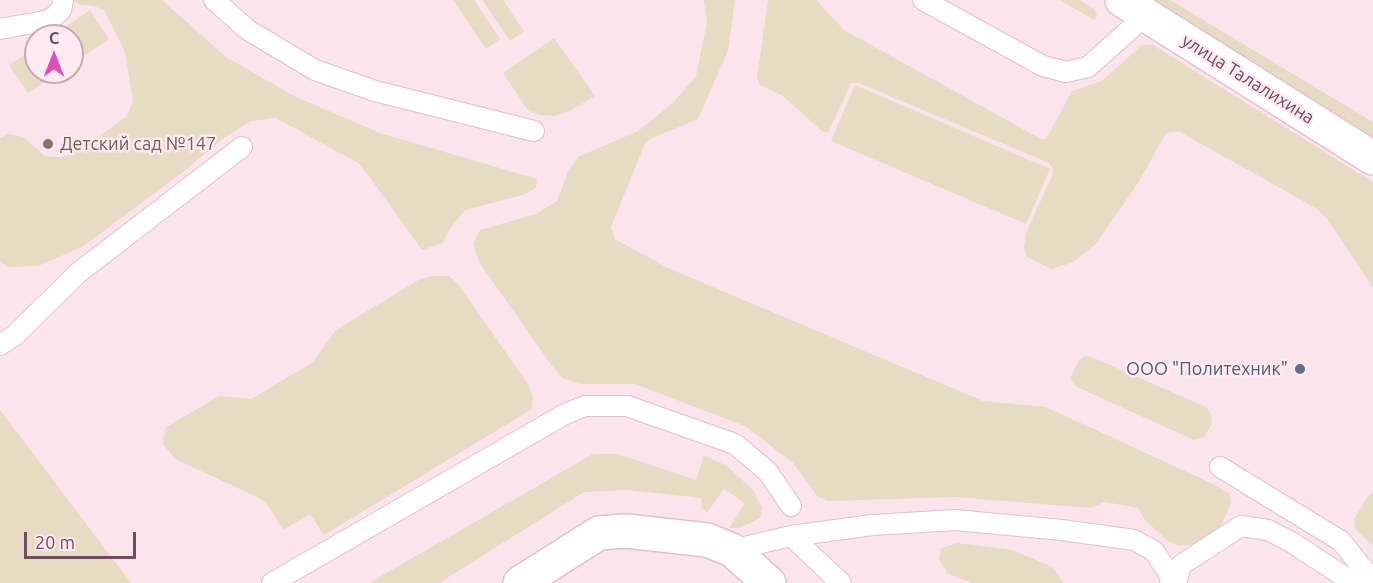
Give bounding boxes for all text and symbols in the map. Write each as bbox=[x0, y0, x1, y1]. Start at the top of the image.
north arrow bbox=[24, 24, 84, 84]
text: С bbox=[49, 29, 59, 47]
street label: улица Талалихина bbox=[1178, 29, 1318, 129]
place label: Детский сад №147 bbox=[60, 133, 216, 155]
marker: Детский сад №147 bbox=[41, 137, 55, 151]
place label: ООО "Политехник" bbox=[1126, 358, 1288, 380]
marker: ООО "Политехник" bbox=[1293, 362, 1307, 376]
scale bar bbox=[27, 520, 140, 558]
text: 20 m bbox=[35, 532, 75, 552]

